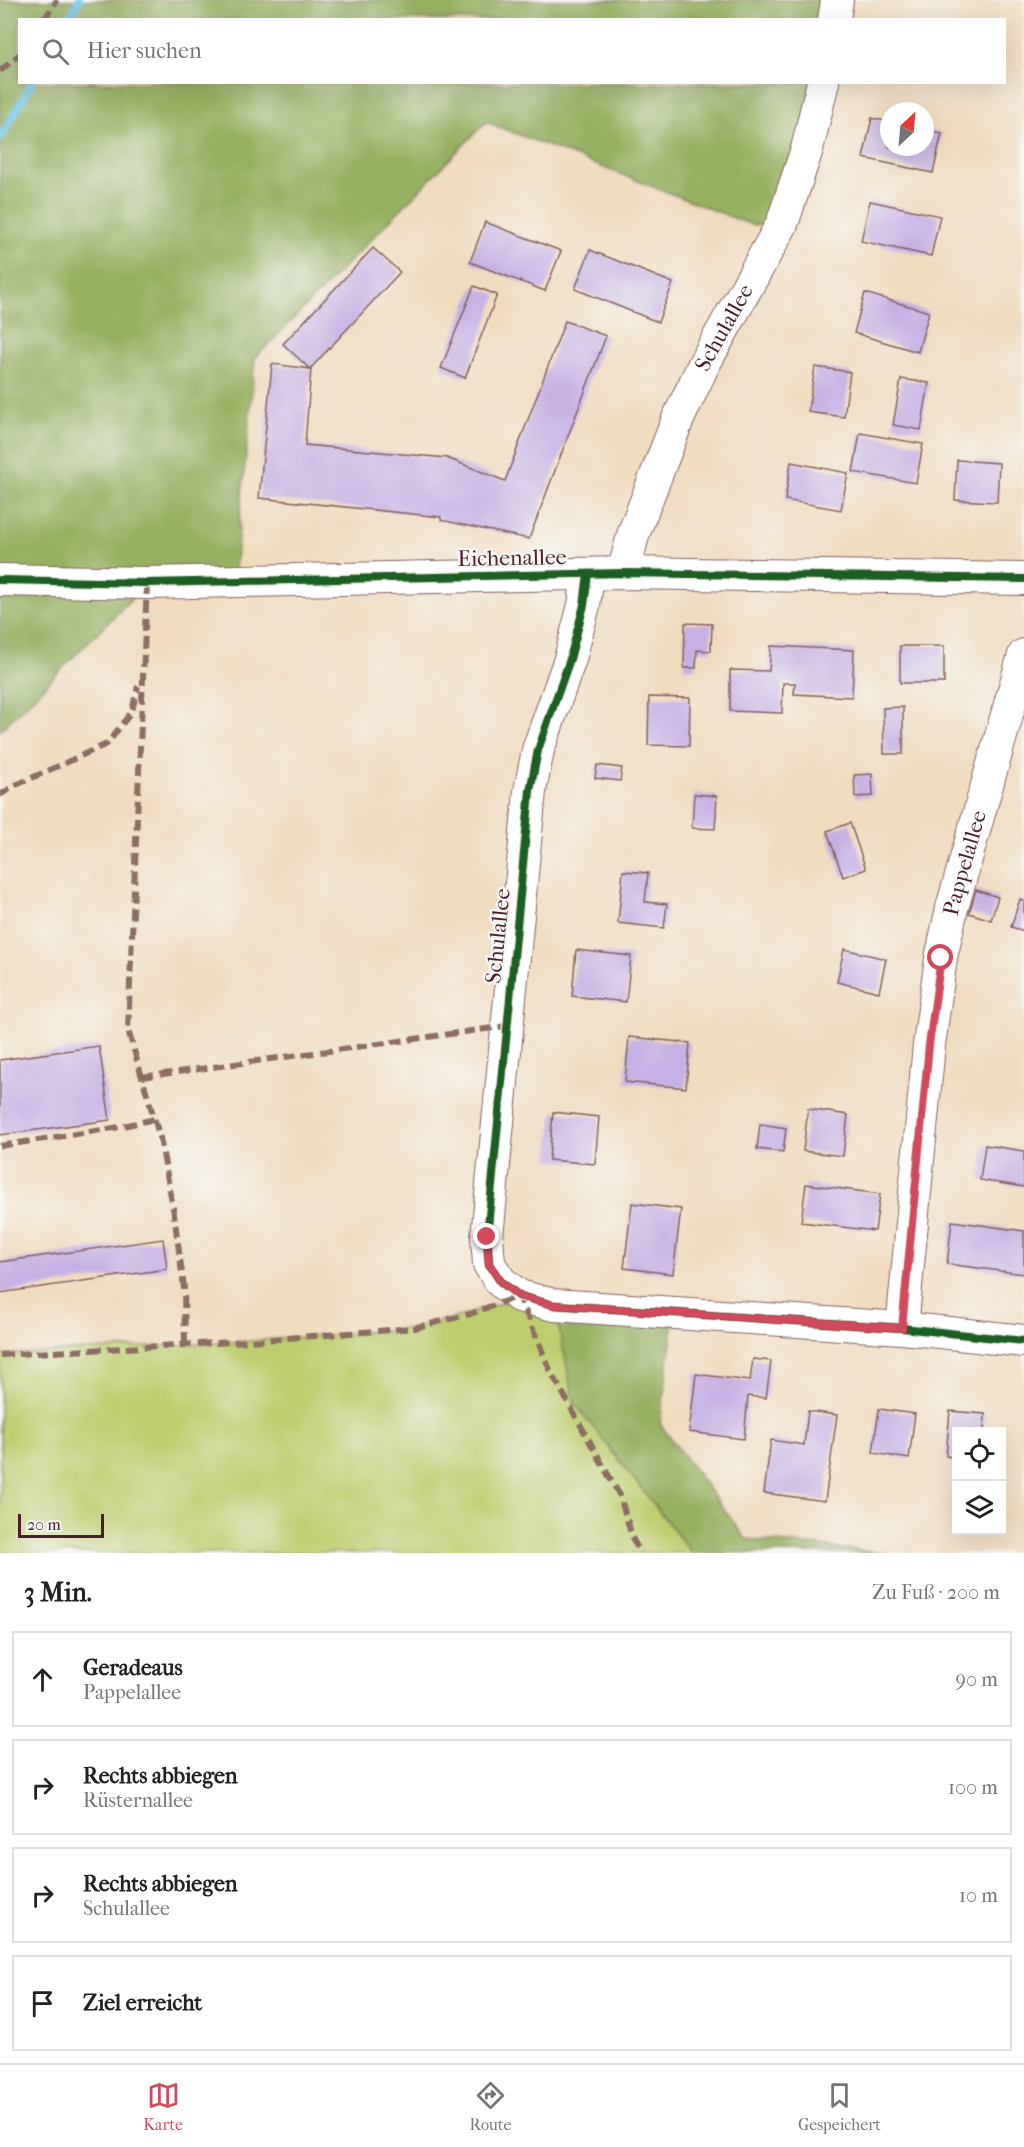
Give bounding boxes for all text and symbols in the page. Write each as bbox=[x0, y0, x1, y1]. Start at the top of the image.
search box bbox=[18, 18, 1006, 84]
icon: search bbox=[39, 35, 72, 68]
text: Hier suchen bbox=[87, 38, 202, 64]
north arrow bbox=[880, 102, 934, 156]
street label: Schulallee bbox=[690, 280, 759, 375]
street label: Eichenallee bbox=[457, 544, 567, 572]
street label: Pappelallee bbox=[938, 807, 992, 918]
street label: Schulallee bbox=[480, 887, 516, 985]
route start bbox=[927, 944, 953, 970]
route end bbox=[473, 1223, 499, 1249]
map controls bbox=[952, 1427, 1006, 1535]
button: locate bbox=[952, 1427, 1006, 1481]
button: layers bbox=[952, 1481, 1006, 1535]
scale bar bbox=[18, 1511, 104, 1538]
text: 20 m bbox=[27, 1515, 61, 1534]
text: 3 Min. bbox=[24, 1577, 92, 1608]
text: Zu Fuß · 200 m bbox=[872, 1581, 1000, 1604]
text: Geradeaus bbox=[83, 1655, 183, 1681]
icon: ahead bbox=[26, 1663, 59, 1696]
text: 90 m bbox=[956, 1668, 998, 1691]
text: Pappelallee bbox=[83, 1681, 181, 1704]
text: Rechts abbiegen bbox=[83, 1763, 238, 1789]
icon: right bbox=[26, 1771, 59, 1804]
text: 100 m bbox=[948, 1776, 998, 1799]
text: Rüsternallee bbox=[83, 1789, 193, 1812]
text: Rechts abbiegen bbox=[83, 1871, 238, 1897]
icon: right bbox=[26, 1879, 59, 1912]
text: 10 m bbox=[959, 1884, 998, 1907]
text: Schulallee bbox=[83, 1897, 170, 1920]
icon: arrive bbox=[26, 1987, 59, 2020]
text: Ziel erreicht bbox=[83, 1990, 202, 2016]
tab: Karte bbox=[143, 2079, 183, 2134]
tab: Route bbox=[469, 2079, 511, 2134]
tab: Gespeichert bbox=[798, 2079, 881, 2134]

